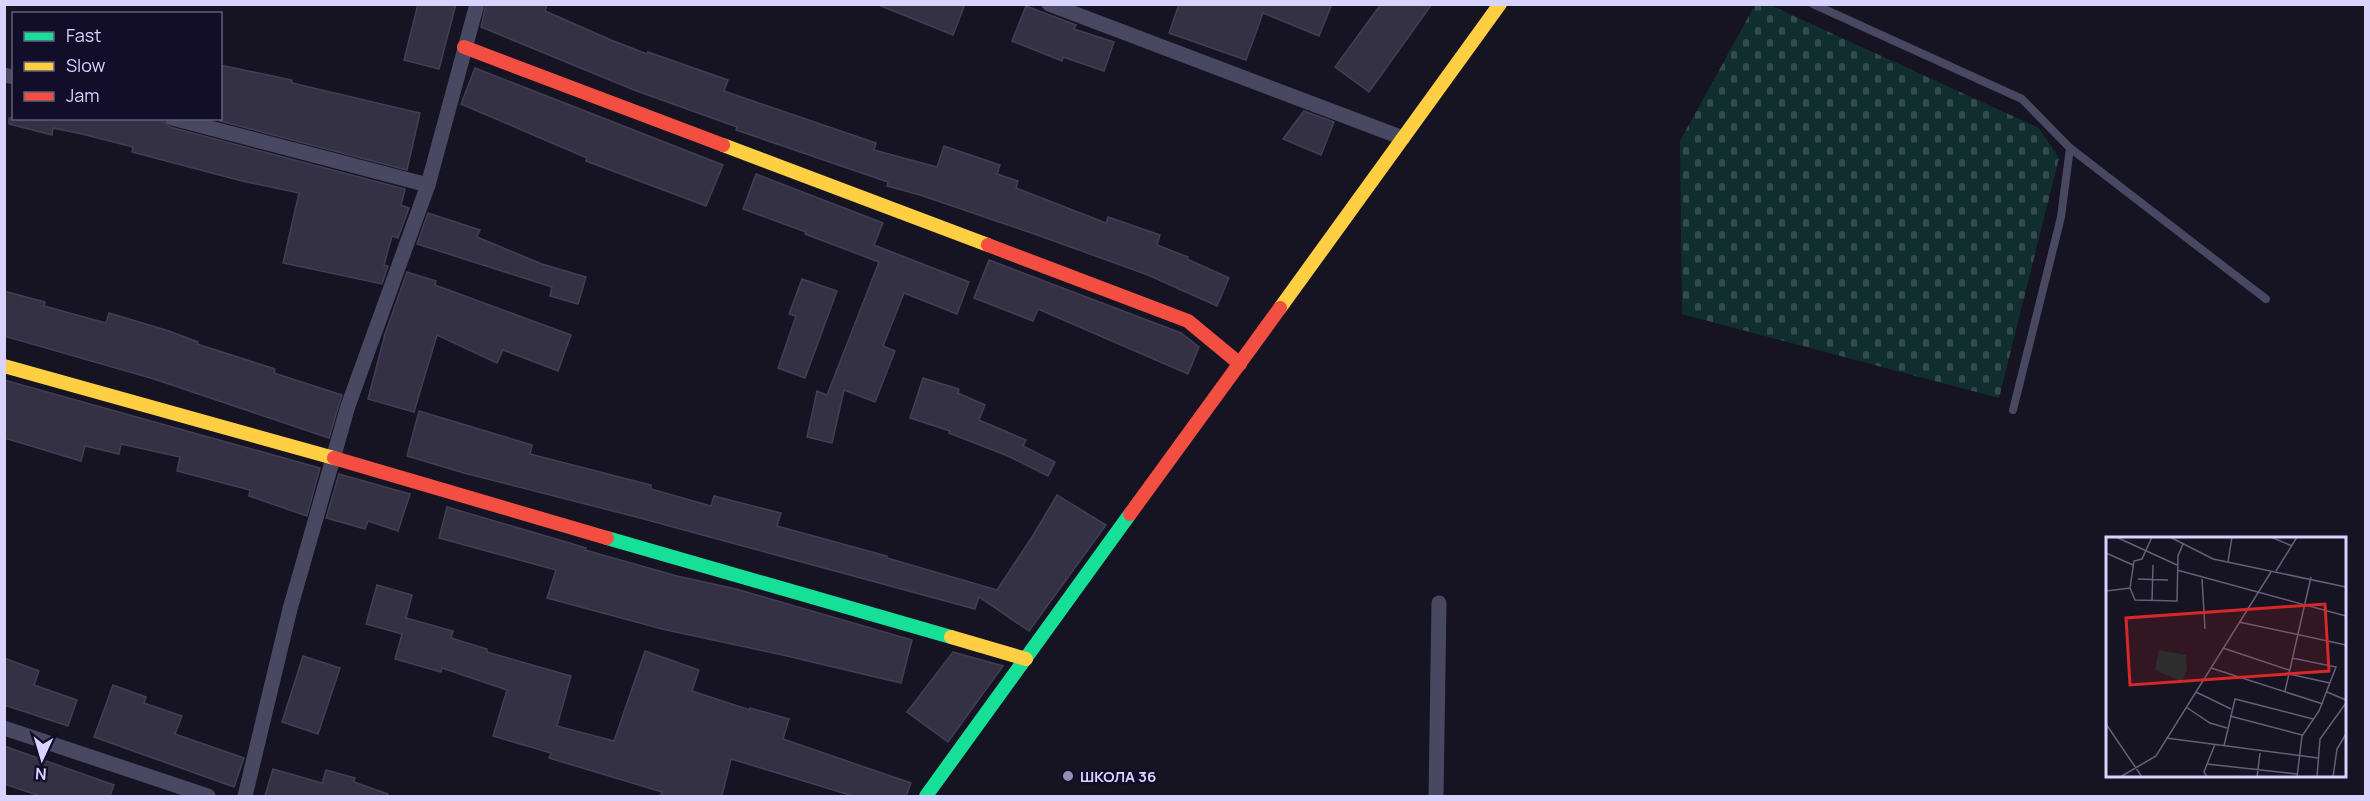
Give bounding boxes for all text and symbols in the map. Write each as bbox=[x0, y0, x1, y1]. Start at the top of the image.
legend bbox=[12, 12, 222, 120]
text: Fast bbox=[66, 23, 101, 47]
text: Slow bbox=[66, 53, 106, 77]
text: Jam bbox=[66, 83, 100, 107]
inset map bbox=[2106, 537, 2346, 777]
north arrow bbox=[12, 729, 72, 789]
text: N bbox=[34, 763, 47, 785]
place label: ШКОЛА 36 bbox=[1080, 766, 1156, 787]
marker: ШКОЛА 36 bbox=[1061, 769, 1075, 783]

